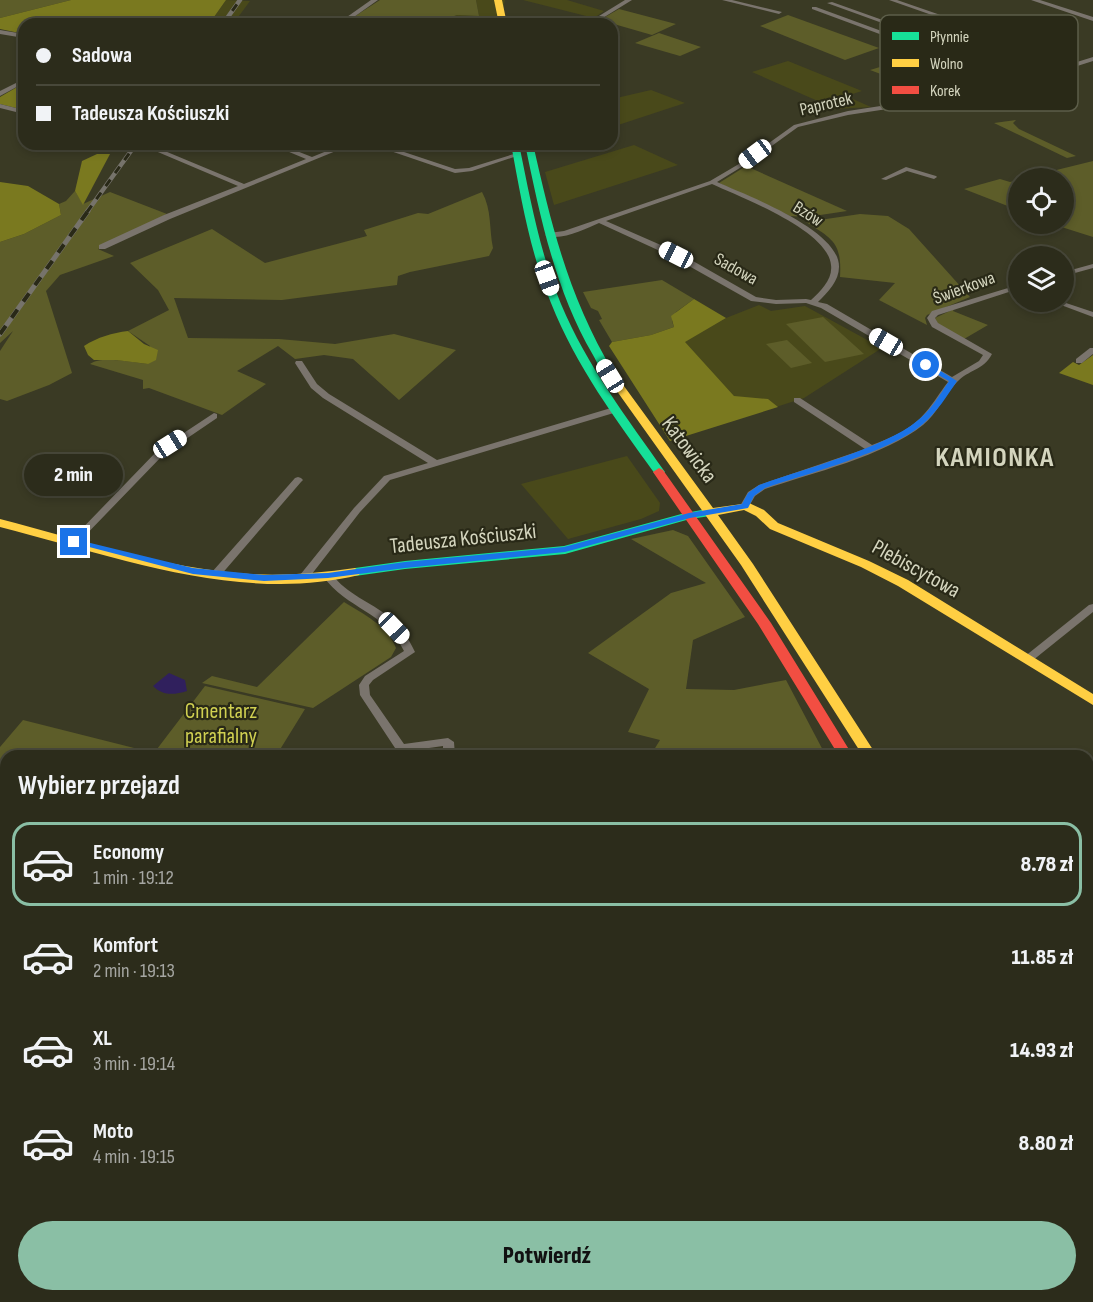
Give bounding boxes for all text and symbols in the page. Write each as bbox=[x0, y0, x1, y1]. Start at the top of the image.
legend bbox=[880, 15, 1078, 111]
text: Płynnie bbox=[930, 28, 969, 47]
text: Sadowa bbox=[72, 42, 132, 69]
text: Wolno bbox=[930, 55, 963, 74]
text: Korek bbox=[930, 82, 960, 101]
street label: Paprotek bbox=[798, 88, 855, 120]
text: Tadeusza Kościuszki bbox=[72, 100, 229, 127]
car bbox=[735, 136, 775, 172]
map controls bbox=[1008, 168, 1074, 312]
button: locate bbox=[1008, 168, 1074, 234]
street label: Bzów bbox=[789, 197, 827, 231]
car bbox=[656, 239, 696, 271]
button: layers bbox=[1008, 246, 1074, 312]
street label: Sadowa bbox=[711, 249, 761, 289]
car bbox=[532, 258, 562, 298]
street label: Świerkowa bbox=[930, 267, 998, 309]
car bbox=[866, 325, 906, 359]
route start bbox=[912, 351, 939, 378]
car bbox=[593, 356, 627, 396]
street label: Katowicka bbox=[655, 412, 723, 488]
car bbox=[150, 427, 190, 461]
district label: KAMIONKA bbox=[935, 441, 1055, 474]
callout: 2 min bbox=[25, 455, 124, 497]
text: 2 min bbox=[54, 463, 93, 487]
street label: Tadeusza Kościuszki bbox=[388, 518, 538, 560]
route end bbox=[60, 528, 87, 555]
street label: Plebiscytowa bbox=[867, 534, 965, 604]
car bbox=[375, 609, 413, 647]
park label: Cmentarz parafialny bbox=[185, 698, 258, 750]
text: Wybierz przejazd bbox=[18, 770, 180, 802]
icon: car bbox=[21, 837, 75, 891]
text: Economy bbox=[93, 839, 164, 866]
text: 8.78 zł bbox=[1020, 851, 1073, 878]
text: 1 min · 19:12 bbox=[93, 866, 174, 890]
icon: car bbox=[21, 930, 75, 984]
text: Komfort bbox=[93, 932, 158, 959]
text: 11.85 zł bbox=[1012, 944, 1073, 971]
text: 2 min · 19:13 bbox=[93, 959, 175, 983]
icon: car bbox=[21, 1023, 75, 1077]
text: XL bbox=[93, 1025, 112, 1052]
text: 14.93 zł bbox=[1010, 1037, 1073, 1064]
text: 3 min · 19:14 bbox=[93, 1052, 175, 1076]
icon: car bbox=[21, 1116, 75, 1170]
text: Moto bbox=[93, 1118, 133, 1145]
text: 8.80 zł bbox=[1019, 1130, 1073, 1157]
text: 4 min · 19:15 bbox=[93, 1145, 175, 1169]
button: Potwierdź bbox=[18, 1221, 1076, 1290]

